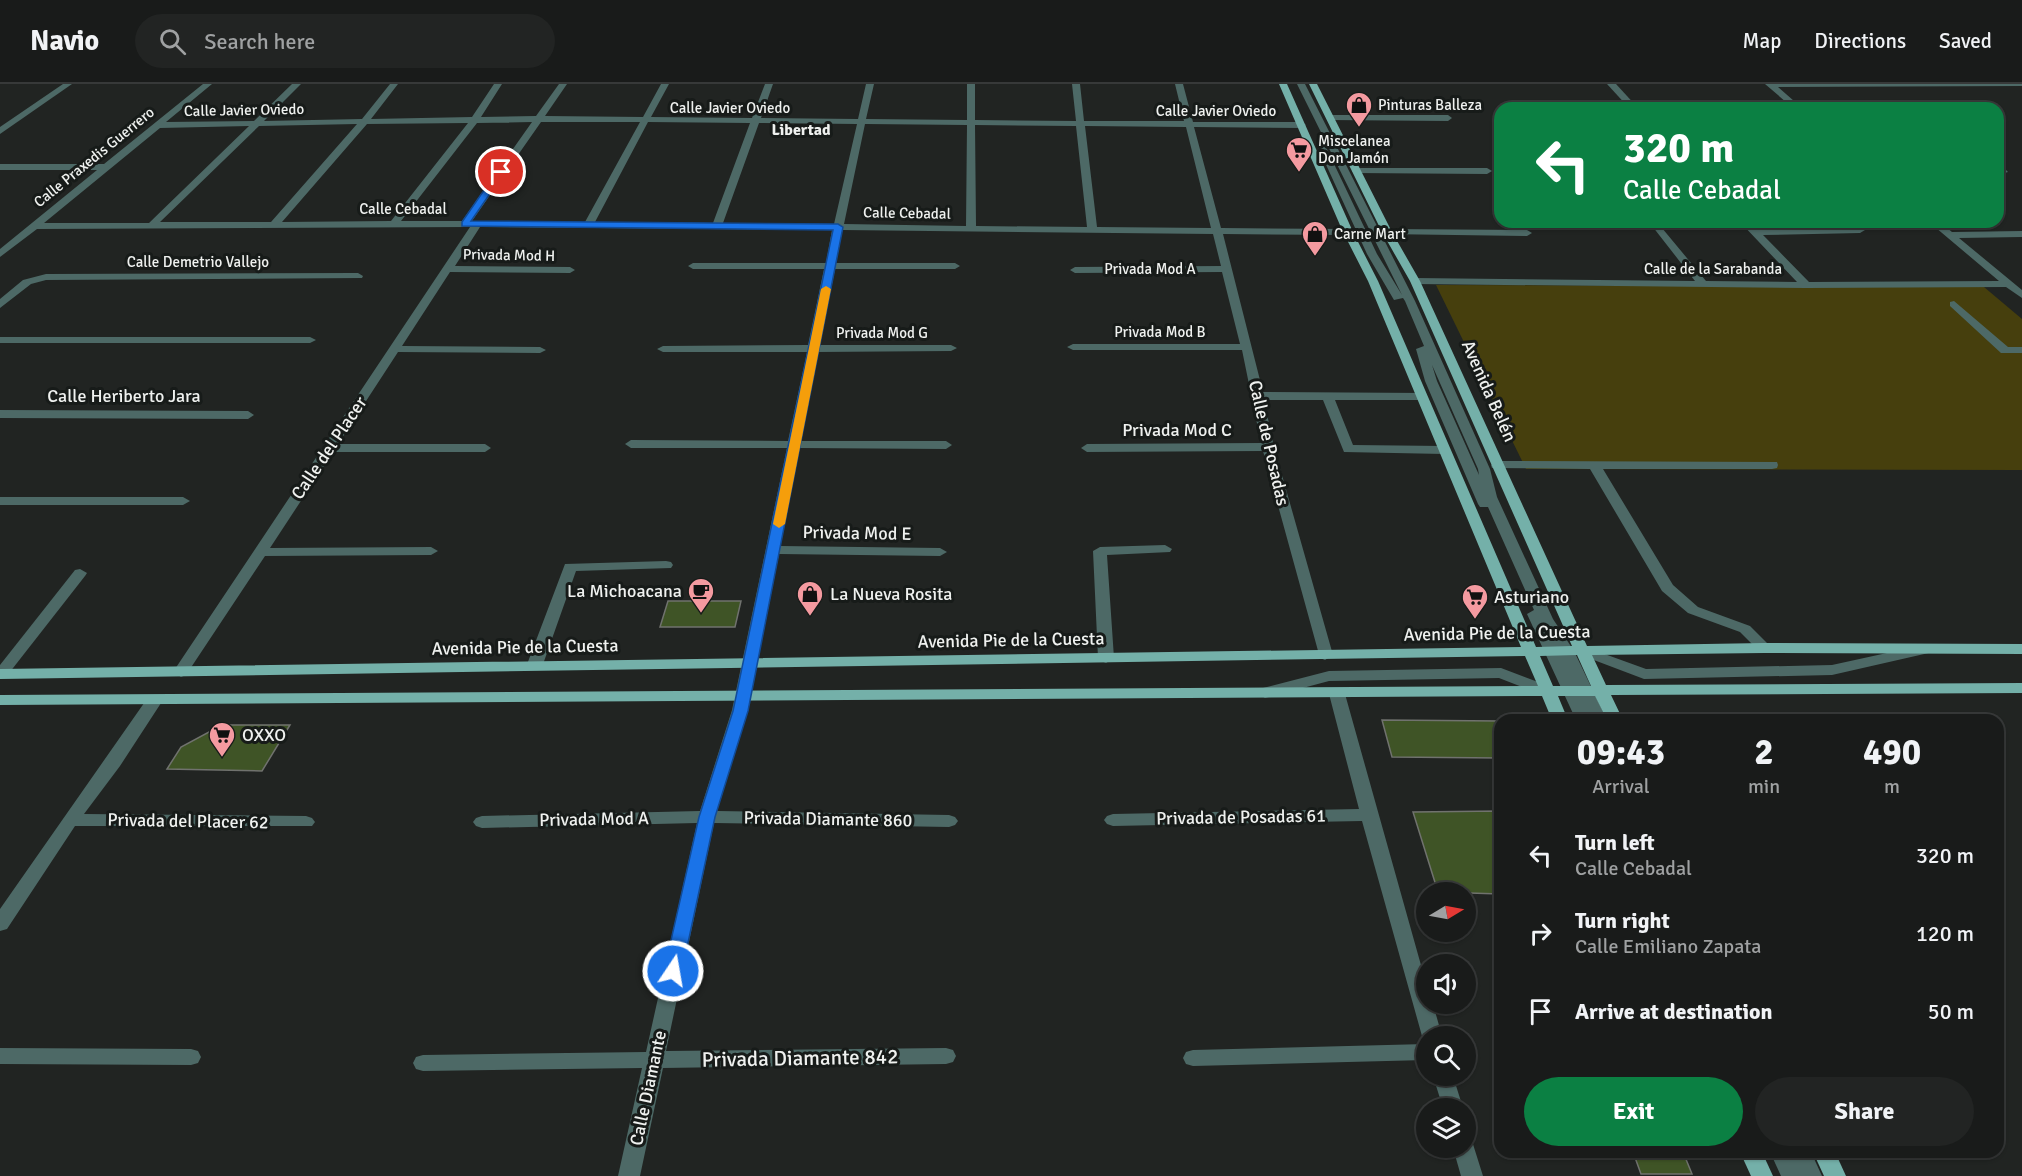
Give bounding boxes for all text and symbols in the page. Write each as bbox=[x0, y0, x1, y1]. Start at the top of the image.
search box bbox=[135, 14, 555, 68]
text: Navio bbox=[30, 24, 99, 58]
icon: search bbox=[156, 25, 189, 58]
text: Search here bbox=[204, 28, 315, 55]
text: Map bbox=[1743, 28, 1781, 54]
text: Directions bbox=[1814, 28, 1906, 54]
text: Saved bbox=[1939, 28, 1992, 54]
shop icon: Pinturas Balleza bbox=[1344, 90, 1374, 128]
place label: Pinturas Balleza bbox=[1378, 96, 1482, 114]
street label: Calle Javier Oviedo bbox=[670, 99, 790, 117]
street label: Calle Javier Oviedo bbox=[184, 100, 305, 120]
street label: Calle Javier Oviedo bbox=[1156, 102, 1276, 120]
street label: Calle Praxedis Guerrero bbox=[30, 103, 158, 211]
district label: Libertad bbox=[771, 120, 831, 140]
text: 320 m bbox=[1623, 123, 1734, 174]
icon: left bbox=[1524, 126, 1602, 204]
place label: Miscelanea Don Jamón bbox=[1318, 132, 1391, 167]
supermarket icon: Miscelanea Don Jamón bbox=[1284, 135, 1314, 173]
pin bbox=[475, 146, 526, 197]
icon: arrive bbox=[484, 155, 517, 188]
text: Calle Cebadal bbox=[1623, 174, 1781, 207]
street label: Calle Cebadal bbox=[359, 200, 447, 218]
street label: Calle Cebadal bbox=[863, 203, 951, 223]
shop icon: Carne Mart bbox=[1300, 219, 1330, 257]
place label: Carne Mart bbox=[1334, 225, 1406, 243]
street label: Privada Mod H bbox=[463, 245, 555, 265]
street label: Calle Demetrio Vallejo bbox=[127, 253, 269, 271]
street label: Privada Mod A bbox=[1104, 260, 1196, 278]
street label: Calle de la Sarabanda bbox=[1644, 260, 1782, 278]
street label: Privada Mod B bbox=[1114, 323, 1206, 341]
street label: Privada Mod G bbox=[836, 324, 928, 342]
street label: Avenida Belén bbox=[1457, 337, 1521, 445]
street label: Calle de Posadas bbox=[1244, 378, 1294, 508]
street label: Calle Heriberto Jara bbox=[47, 385, 201, 407]
street label: Calle del Placer bbox=[286, 392, 372, 504]
street label: Privada Mod C bbox=[1122, 419, 1232, 441]
street label: Privada Mod E bbox=[802, 521, 912, 545]
cafe icon: La Michoacana bbox=[686, 576, 716, 614]
shop icon: La Nueva Rosita bbox=[795, 579, 825, 617]
place label: La Michoacana bbox=[567, 580, 682, 602]
supermarket icon: Asturiano bbox=[1460, 582, 1490, 620]
place label: La Nueva Rosita bbox=[830, 583, 952, 605]
place label: Asturiano bbox=[1494, 586, 1569, 608]
street label: Avenida Pie de la Cuesta bbox=[1403, 620, 1591, 646]
street label: Avenida Pie de la Cuesta bbox=[917, 627, 1105, 653]
street label: Avenida Pie de la Cuesta bbox=[431, 634, 619, 660]
supermarket icon: OXXO bbox=[207, 720, 237, 758]
place label: OXXO bbox=[242, 724, 286, 746]
text: 09:43 bbox=[1577, 730, 1665, 775]
text: 2 bbox=[1754, 730, 1774, 775]
text: 490 bbox=[1863, 730, 1921, 775]
text: Arrival bbox=[1592, 774, 1650, 799]
text: min bbox=[1748, 774, 1780, 799]
text: m bbox=[1884, 774, 1900, 799]
street label: Privada de Posadas 61 bbox=[1156, 805, 1326, 829]
street label: Privada Mod A bbox=[539, 807, 649, 831]
street label: Privada Diamante 860 bbox=[744, 807, 912, 831]
street label: Privada del Placer 62 bbox=[107, 809, 269, 833]
text: Turn left bbox=[1575, 829, 1655, 856]
icon: left bbox=[1524, 839, 1557, 872]
text: 320 m bbox=[1916, 842, 1974, 869]
text: Calle Cebadal bbox=[1575, 856, 1692, 881]
north arrow bbox=[1416, 882, 1476, 942]
map controls bbox=[1416, 882, 1476, 1158]
text: Turn right bbox=[1575, 907, 1670, 934]
icon: right bbox=[1524, 917, 1557, 950]
text: 120 m bbox=[1916, 920, 1974, 947]
text: Calle Emiliano Zapata bbox=[1575, 934, 1761, 959]
position arrow bbox=[641, 939, 705, 1003]
button: sound bbox=[1416, 954, 1476, 1014]
icon: arrive bbox=[1524, 995, 1557, 1028]
text: Arrive at destination bbox=[1575, 998, 1772, 1025]
text: 50 m bbox=[1928, 998, 1974, 1025]
button: search bbox=[1416, 1026, 1476, 1086]
street label: Calle Diamante bbox=[625, 1028, 671, 1148]
street label: Privada Diamante 842 bbox=[701, 1043, 899, 1073]
button: Exit bbox=[1524, 1077, 1743, 1146]
button: Share bbox=[1755, 1077, 1974, 1146]
button: layers bbox=[1416, 1098, 1476, 1158]

